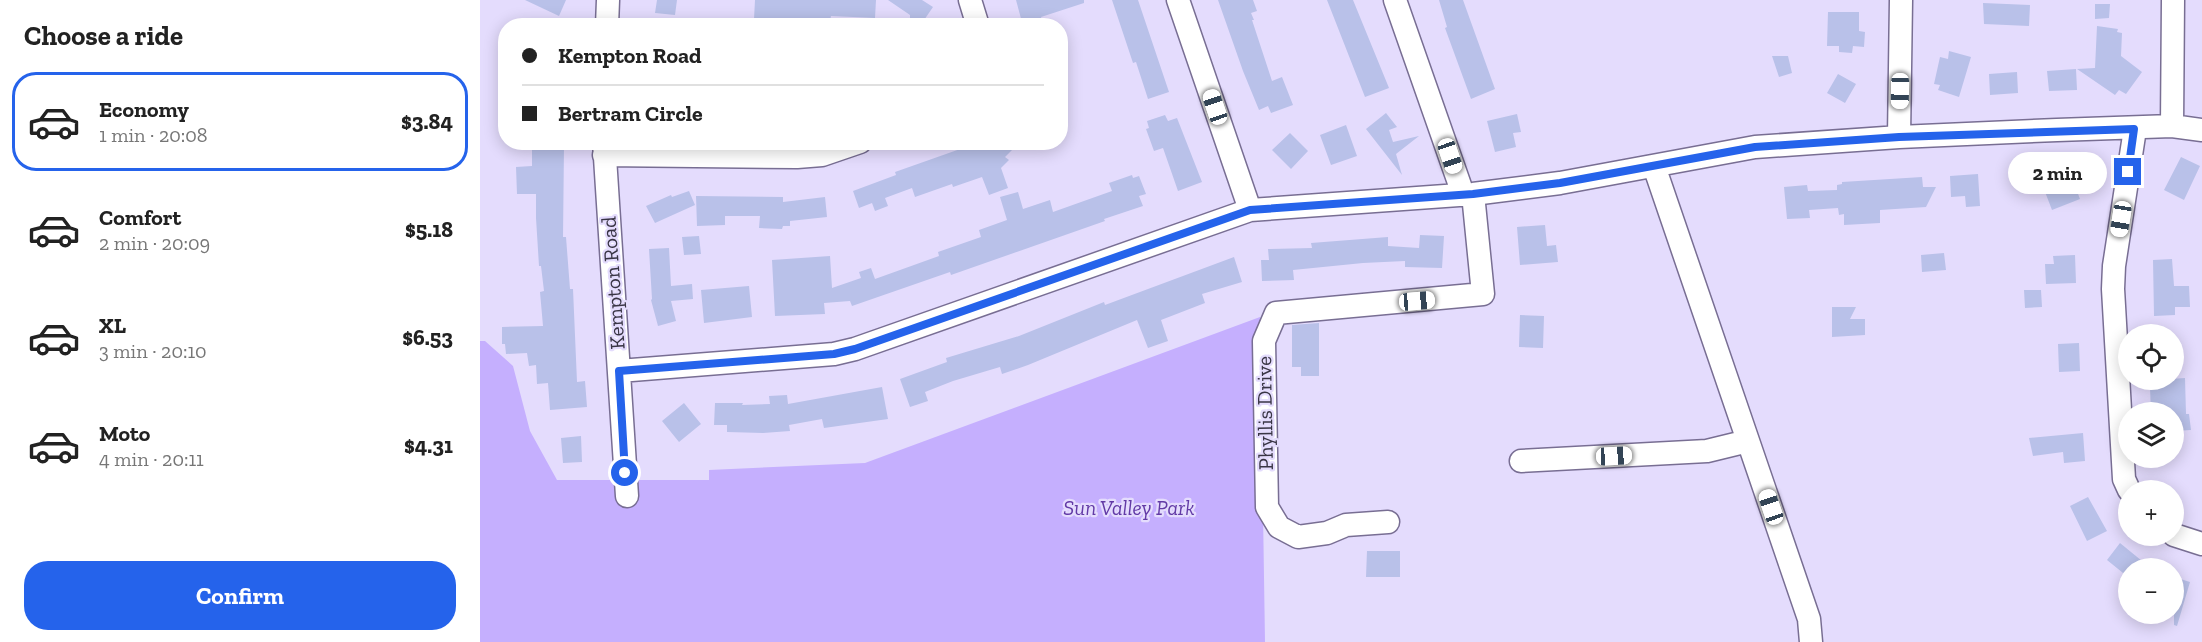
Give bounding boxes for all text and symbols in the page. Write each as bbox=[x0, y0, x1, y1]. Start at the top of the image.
text: Choose a ride bbox=[24, 20, 183, 52]
text: Kempton Road bbox=[558, 42, 702, 69]
car bbox=[1891, 73, 1909, 109]
car bbox=[1201, 87, 1229, 127]
icon: car bbox=[27, 95, 81, 149]
text: Economy bbox=[99, 96, 189, 123]
text: Bertram Circle bbox=[558, 100, 703, 127]
text: $3.84 bbox=[401, 108, 453, 135]
text: 1 min · 20:08 bbox=[99, 123, 208, 147]
car bbox=[1436, 136, 1464, 176]
callout: 2 min bbox=[2008, 151, 2107, 193]
route end bbox=[2114, 158, 2141, 185]
text: 2 min bbox=[2033, 161, 2082, 185]
car bbox=[2109, 200, 2133, 238]
icon: car bbox=[27, 203, 81, 257]
text: Comfort bbox=[99, 204, 181, 231]
street label: Kempton Road bbox=[595, 215, 630, 350]
text: $5.18 bbox=[405, 216, 453, 243]
text: 2 min · 20:09 bbox=[99, 231, 210, 255]
car bbox=[1398, 290, 1436, 312]
icon: car bbox=[27, 311, 81, 365]
text: XL bbox=[99, 312, 126, 339]
text: $6.53 bbox=[402, 324, 453, 351]
map controls bbox=[2118, 324, 2184, 624]
button: locate bbox=[2118, 324, 2184, 390]
text: 3 min · 20:10 bbox=[99, 339, 207, 363]
street label: Phyllis Drive bbox=[1251, 356, 1278, 470]
button: layers bbox=[2118, 402, 2184, 468]
icon: car bbox=[27, 419, 81, 473]
text: Moto bbox=[99, 420, 150, 447]
text: $4.31 bbox=[404, 432, 453, 459]
car bbox=[1596, 446, 1632, 466]
text: 4 min · 20:11 bbox=[99, 447, 204, 471]
route start bbox=[611, 459, 638, 486]
button: + bbox=[2118, 480, 2184, 546]
car bbox=[1757, 487, 1785, 527]
park label: Sun Valley Park bbox=[1063, 495, 1195, 520]
button: − bbox=[2118, 558, 2184, 624]
button: Confirm bbox=[24, 561, 456, 630]

